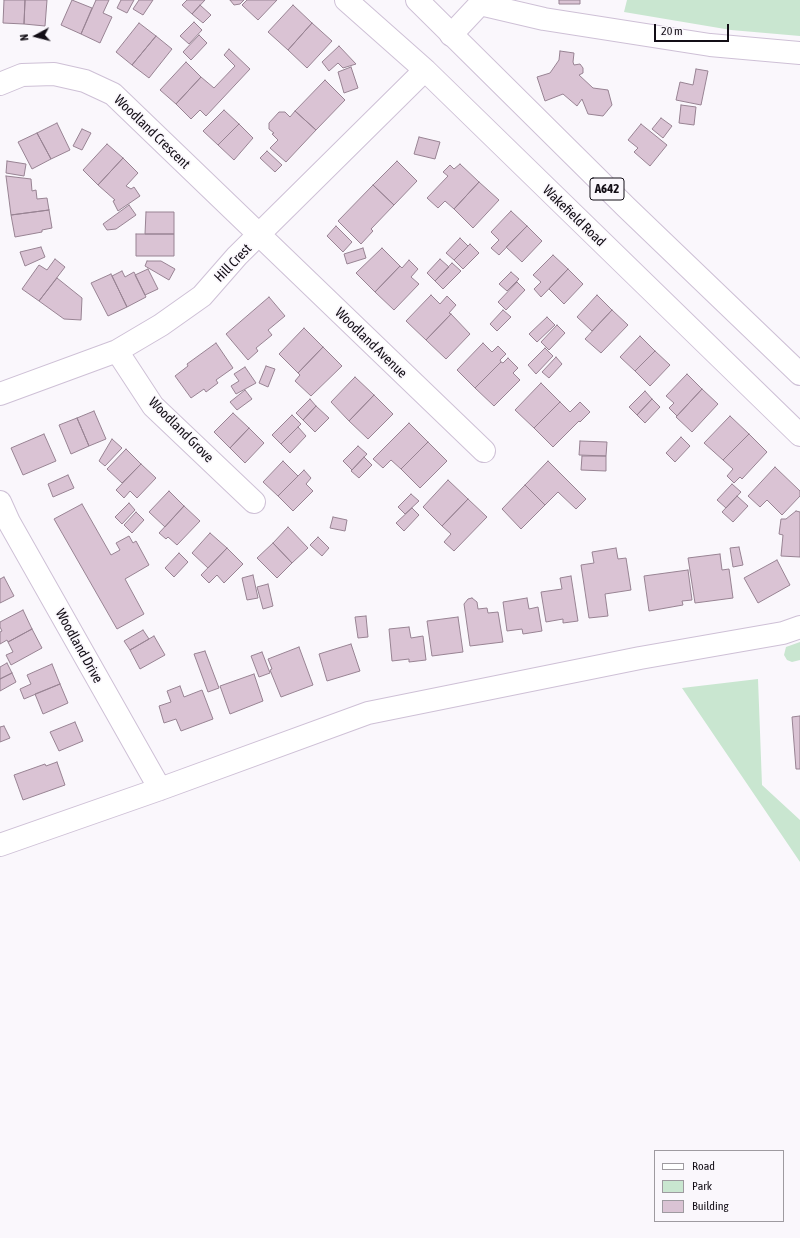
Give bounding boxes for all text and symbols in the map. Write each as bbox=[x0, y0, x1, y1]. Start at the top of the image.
north arrow bbox=[16, 16, 56, 56]
scale bar bbox=[656, 16, 731, 42]
text: 20 m bbox=[661, 24, 683, 38]
text: N bbox=[18, 34, 30, 41]
street label: Woodland Crescent bbox=[110, 92, 194, 172]
road number: A642 bbox=[590, 178, 624, 200]
street label: Wakefield Road bbox=[539, 182, 609, 250]
street label: Hill Crest bbox=[211, 240, 255, 286]
street label: Woodland Avenue bbox=[331, 304, 411, 382]
street label: Woodland Grove bbox=[145, 394, 217, 466]
street label: Woodland Drive bbox=[52, 606, 106, 686]
legend bbox=[654, 1150, 784, 1222]
text: Road bbox=[692, 1159, 715, 1173]
text: Park bbox=[692, 1179, 712, 1193]
text: Building bbox=[692, 1199, 729, 1213]

